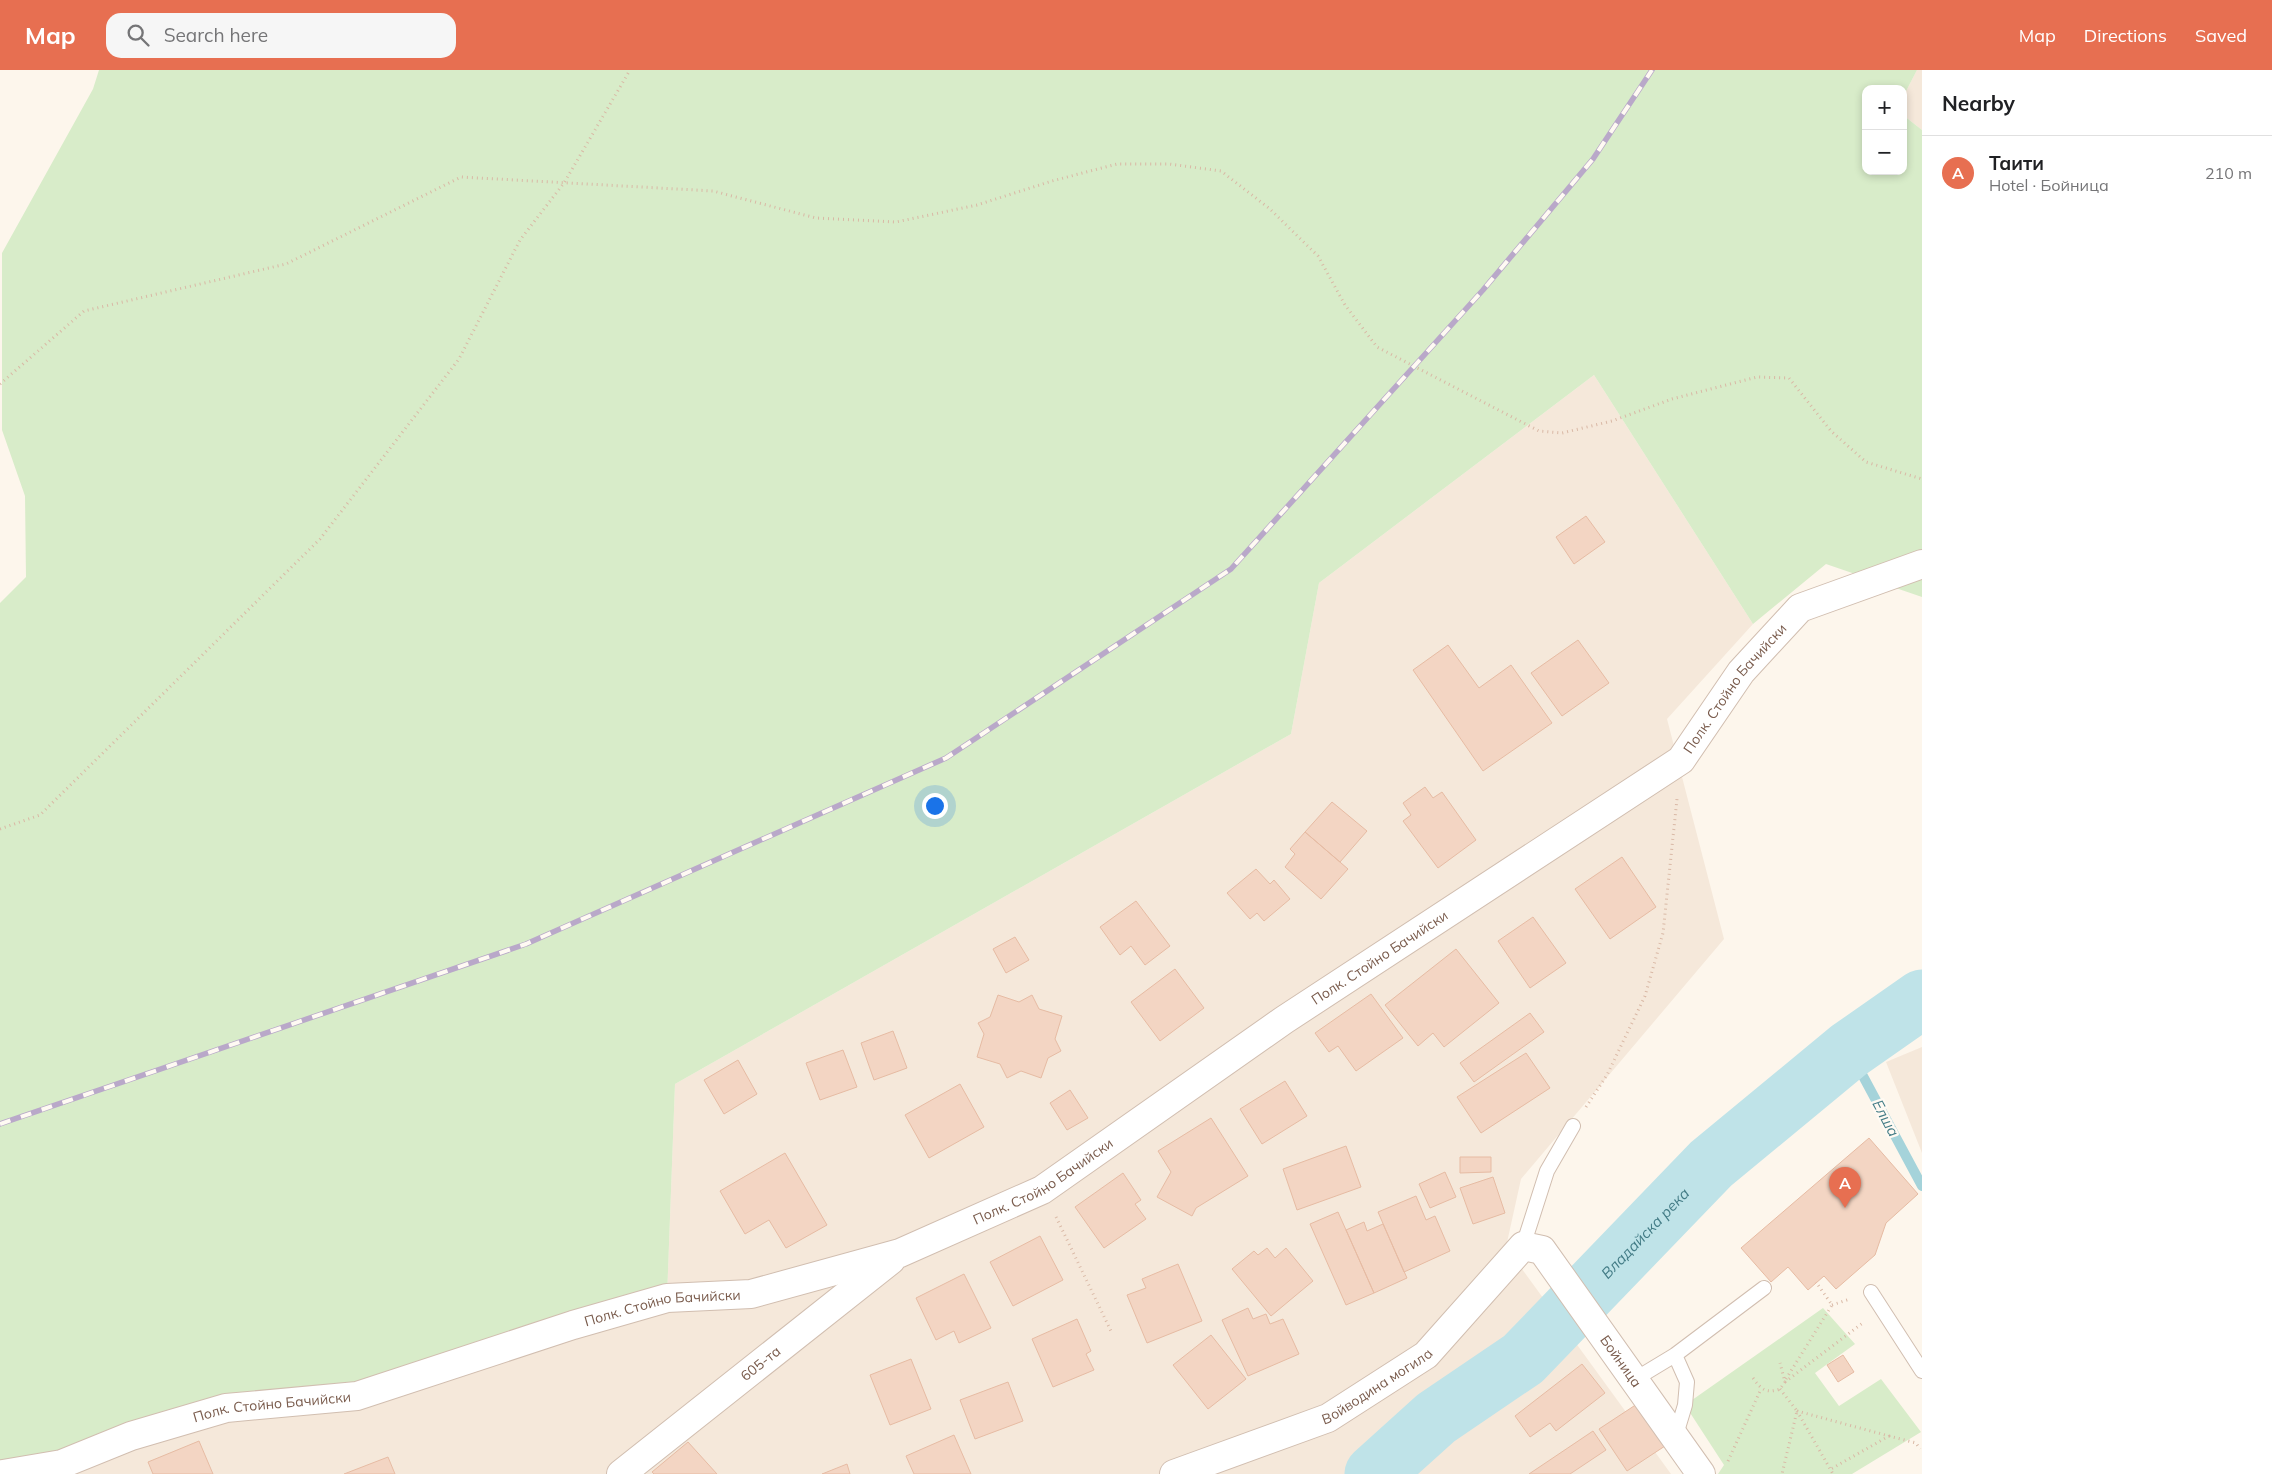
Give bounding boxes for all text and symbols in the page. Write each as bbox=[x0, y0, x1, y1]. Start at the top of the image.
search box bbox=[106, 13, 456, 58]
text: Map bbox=[25, 20, 76, 50]
icon: search bbox=[124, 21, 152, 49]
text: Search here bbox=[164, 23, 268, 47]
text: Map bbox=[2019, 24, 2056, 47]
text: Directions bbox=[2084, 24, 2167, 47]
text: Saved bbox=[2195, 24, 2247, 47]
map controls bbox=[1862, 85, 1907, 175]
button: + bbox=[1862, 85, 1907, 130]
text: Nearby bbox=[1942, 90, 2015, 116]
button: − bbox=[1862, 130, 1907, 175]
text: Таити bbox=[1989, 151, 2044, 175]
text: A bbox=[1952, 163, 1964, 183]
text: 210 m bbox=[2205, 163, 2252, 183]
text: Hotel · Бойница bbox=[1989, 175, 2109, 195]
street label: Полк. Стойно Бачийски bbox=[1679, 620, 1790, 757]
your location bbox=[922, 793, 948, 819]
street label: Полк. Стойно Бачийски bbox=[1308, 906, 1451, 1009]
water label: Елша bbox=[1868, 1096, 1904, 1140]
street label: Полк. Стойно Бачийски bbox=[970, 1134, 1116, 1229]
pin: A bbox=[1829, 1167, 1861, 1208]
water label: Владайска река bbox=[1597, 1183, 1693, 1282]
street label: Полк. Стойно Бачийски bbox=[582, 1286, 741, 1330]
street label: Бойница bbox=[1596, 1332, 1646, 1391]
street label: 605-та bbox=[737, 1342, 784, 1385]
street label: Войводина могила bbox=[1319, 1345, 1437, 1429]
street label: Полк. Стойно Бачийски bbox=[191, 1388, 352, 1426]

